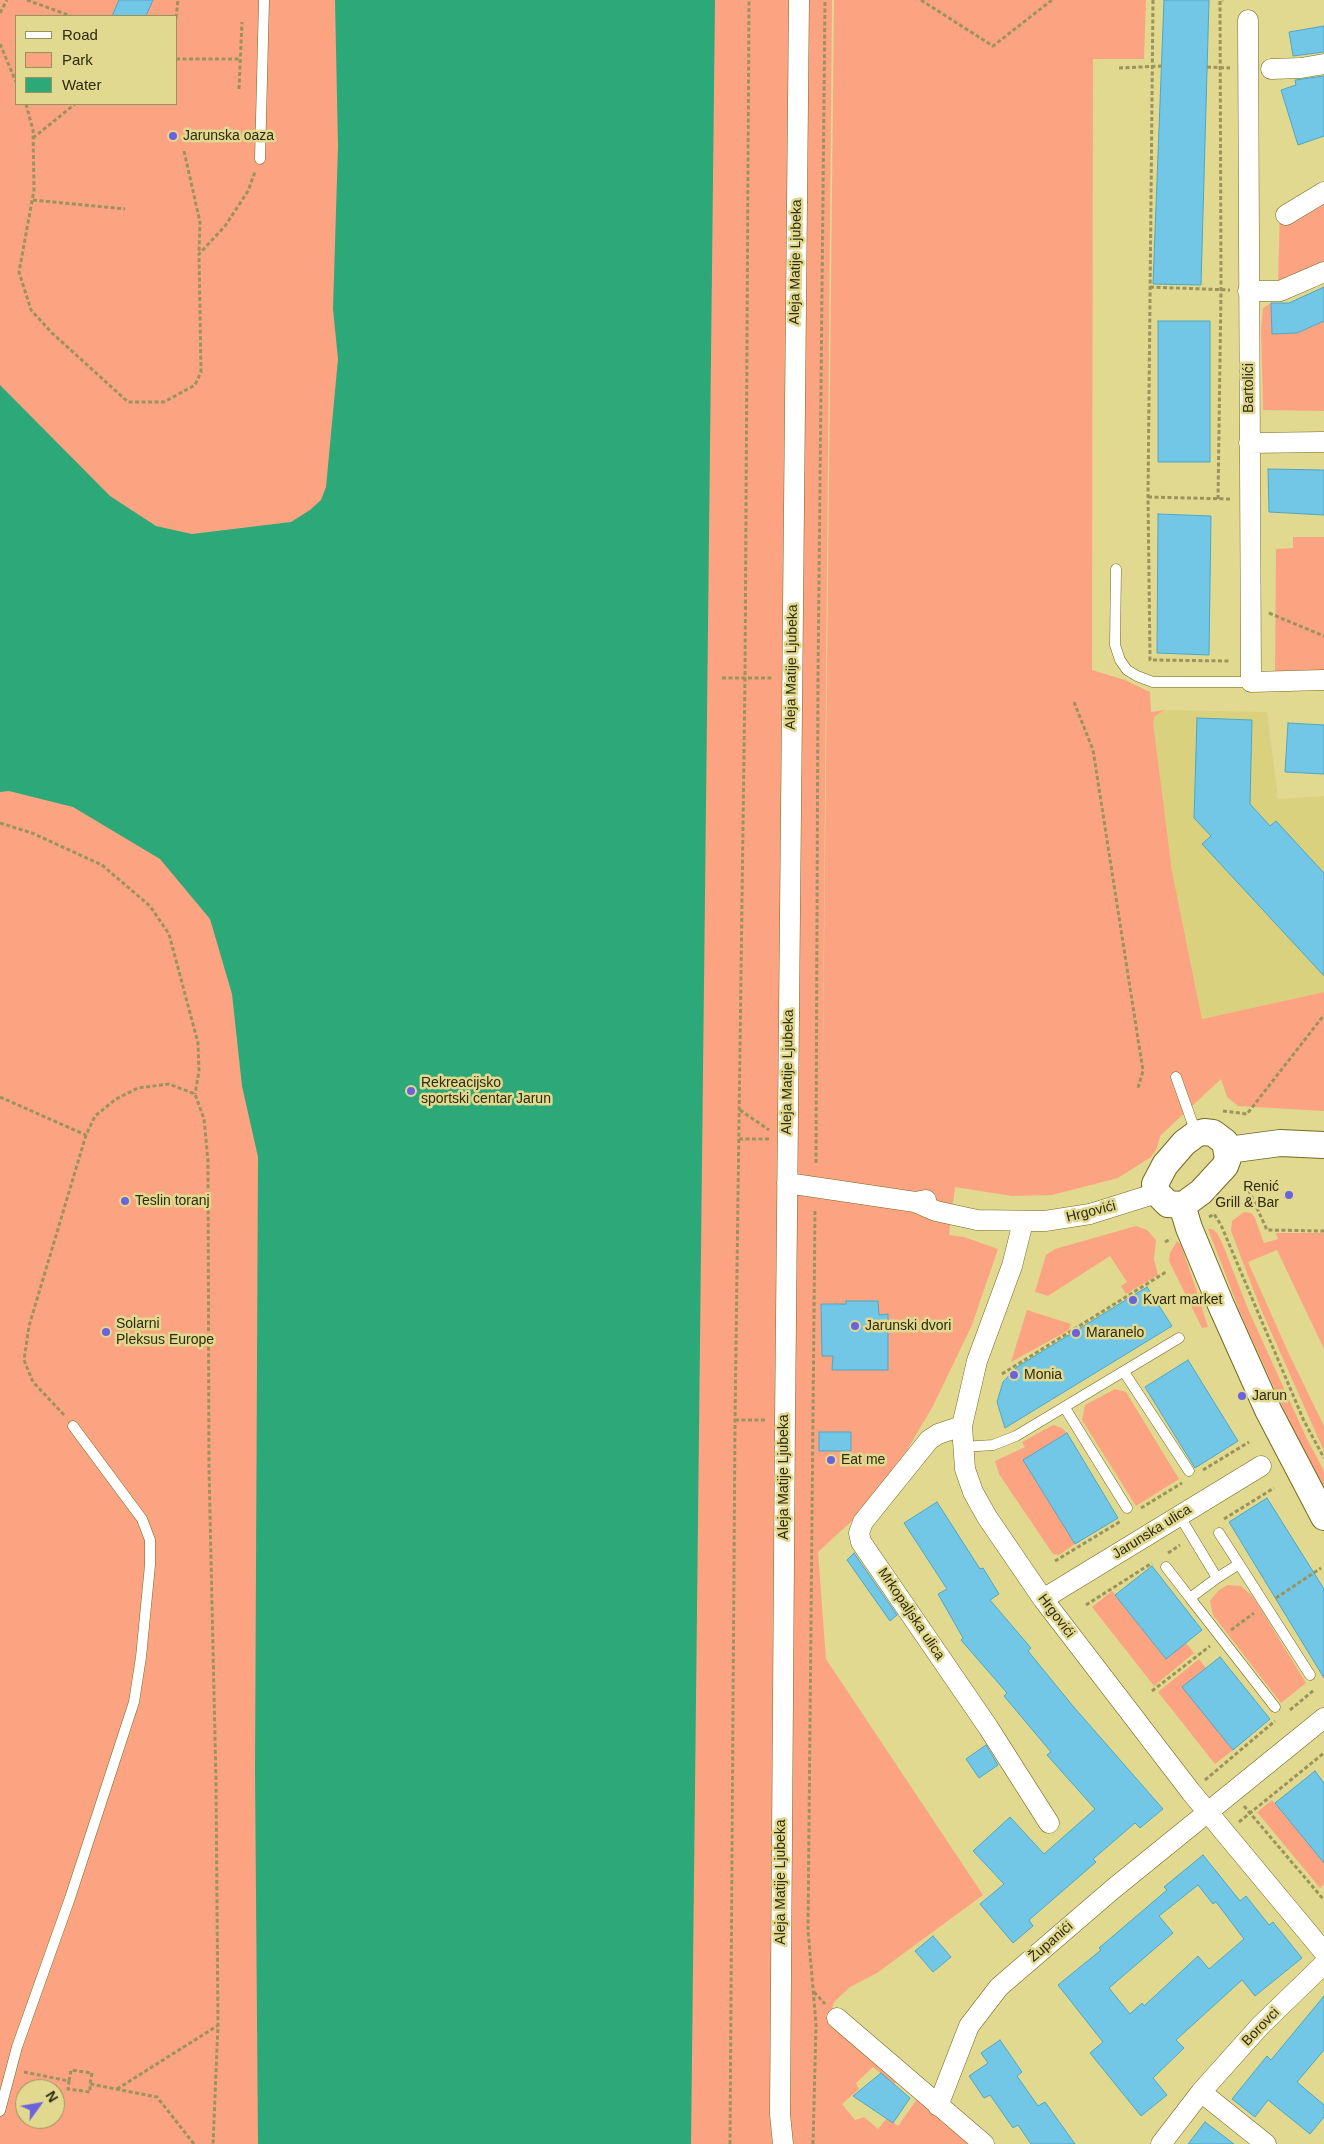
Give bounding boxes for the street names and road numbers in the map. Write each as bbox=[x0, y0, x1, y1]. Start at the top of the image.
street label: Aleja Matije Ljubeka bbox=[787, 199, 805, 325]
street label: Bartolići bbox=[1241, 363, 1257, 413]
street label: Aleja Matije Ljubeka bbox=[783, 604, 801, 730]
street label: Aleja Matije Ljubeka bbox=[779, 1009, 797, 1135]
street label: Hrgovići bbox=[1064, 1198, 1118, 1226]
street label: Aleja Matije Ljubeka bbox=[776, 1414, 792, 1540]
street label: Jarunska ulica bbox=[1110, 1501, 1194, 1563]
street label: Mrkopaljska ulica bbox=[874, 1565, 948, 1663]
street label: Hrgovići bbox=[1034, 1591, 1078, 1641]
street label: Aleja Matije Ljubeka bbox=[773, 1819, 789, 1945]
street label: Županići bbox=[1026, 1918, 1076, 1966]
street label: Borovci bbox=[1239, 2004, 1283, 2050]

